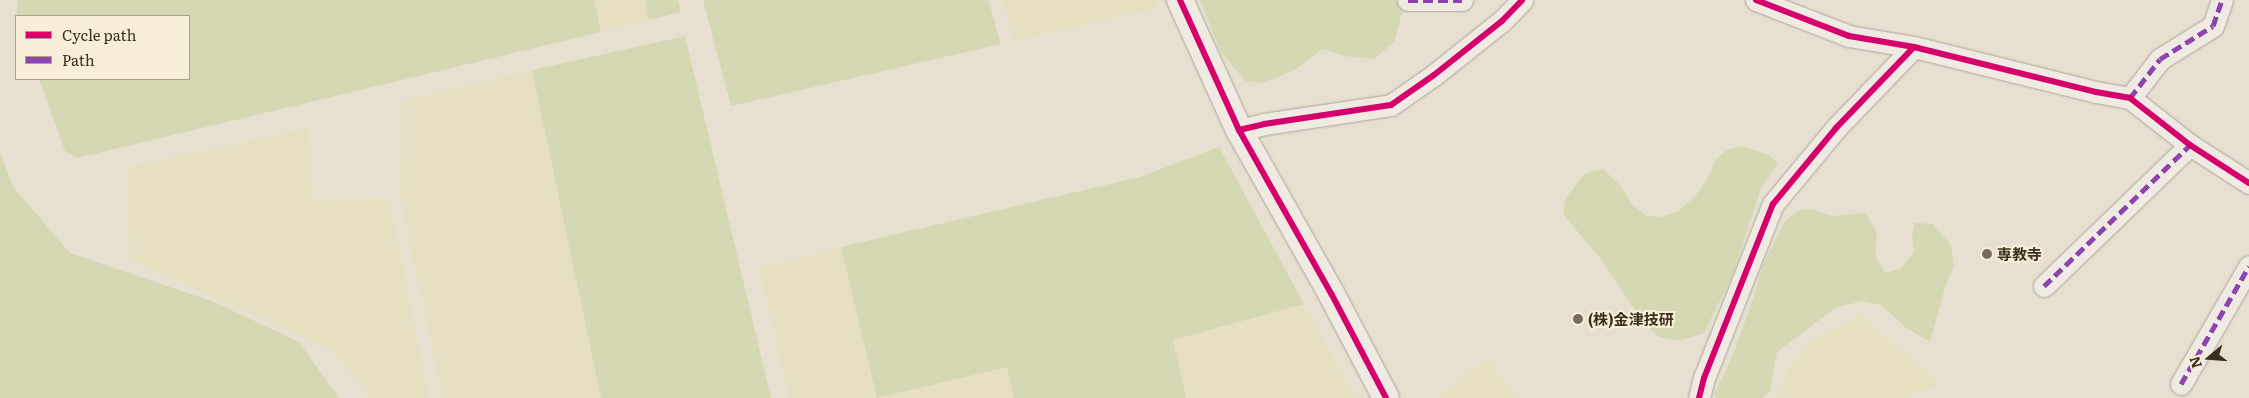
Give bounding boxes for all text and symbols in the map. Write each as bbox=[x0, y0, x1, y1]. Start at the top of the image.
legend bbox=[15, 15, 190, 80]
text: Cycle path bbox=[62, 23, 136, 46]
text: Path bbox=[62, 48, 95, 71]
place label: 専教寺 bbox=[1997, 245, 2042, 263]
marker: 専教寺 bbox=[1981, 248, 1993, 260]
place label: (株)金津技研 bbox=[1588, 310, 1674, 328]
marker: (株)金津技研 bbox=[1572, 313, 1584, 325]
north arrow bbox=[2184, 333, 2234, 383]
text: N bbox=[2183, 354, 2206, 371]

